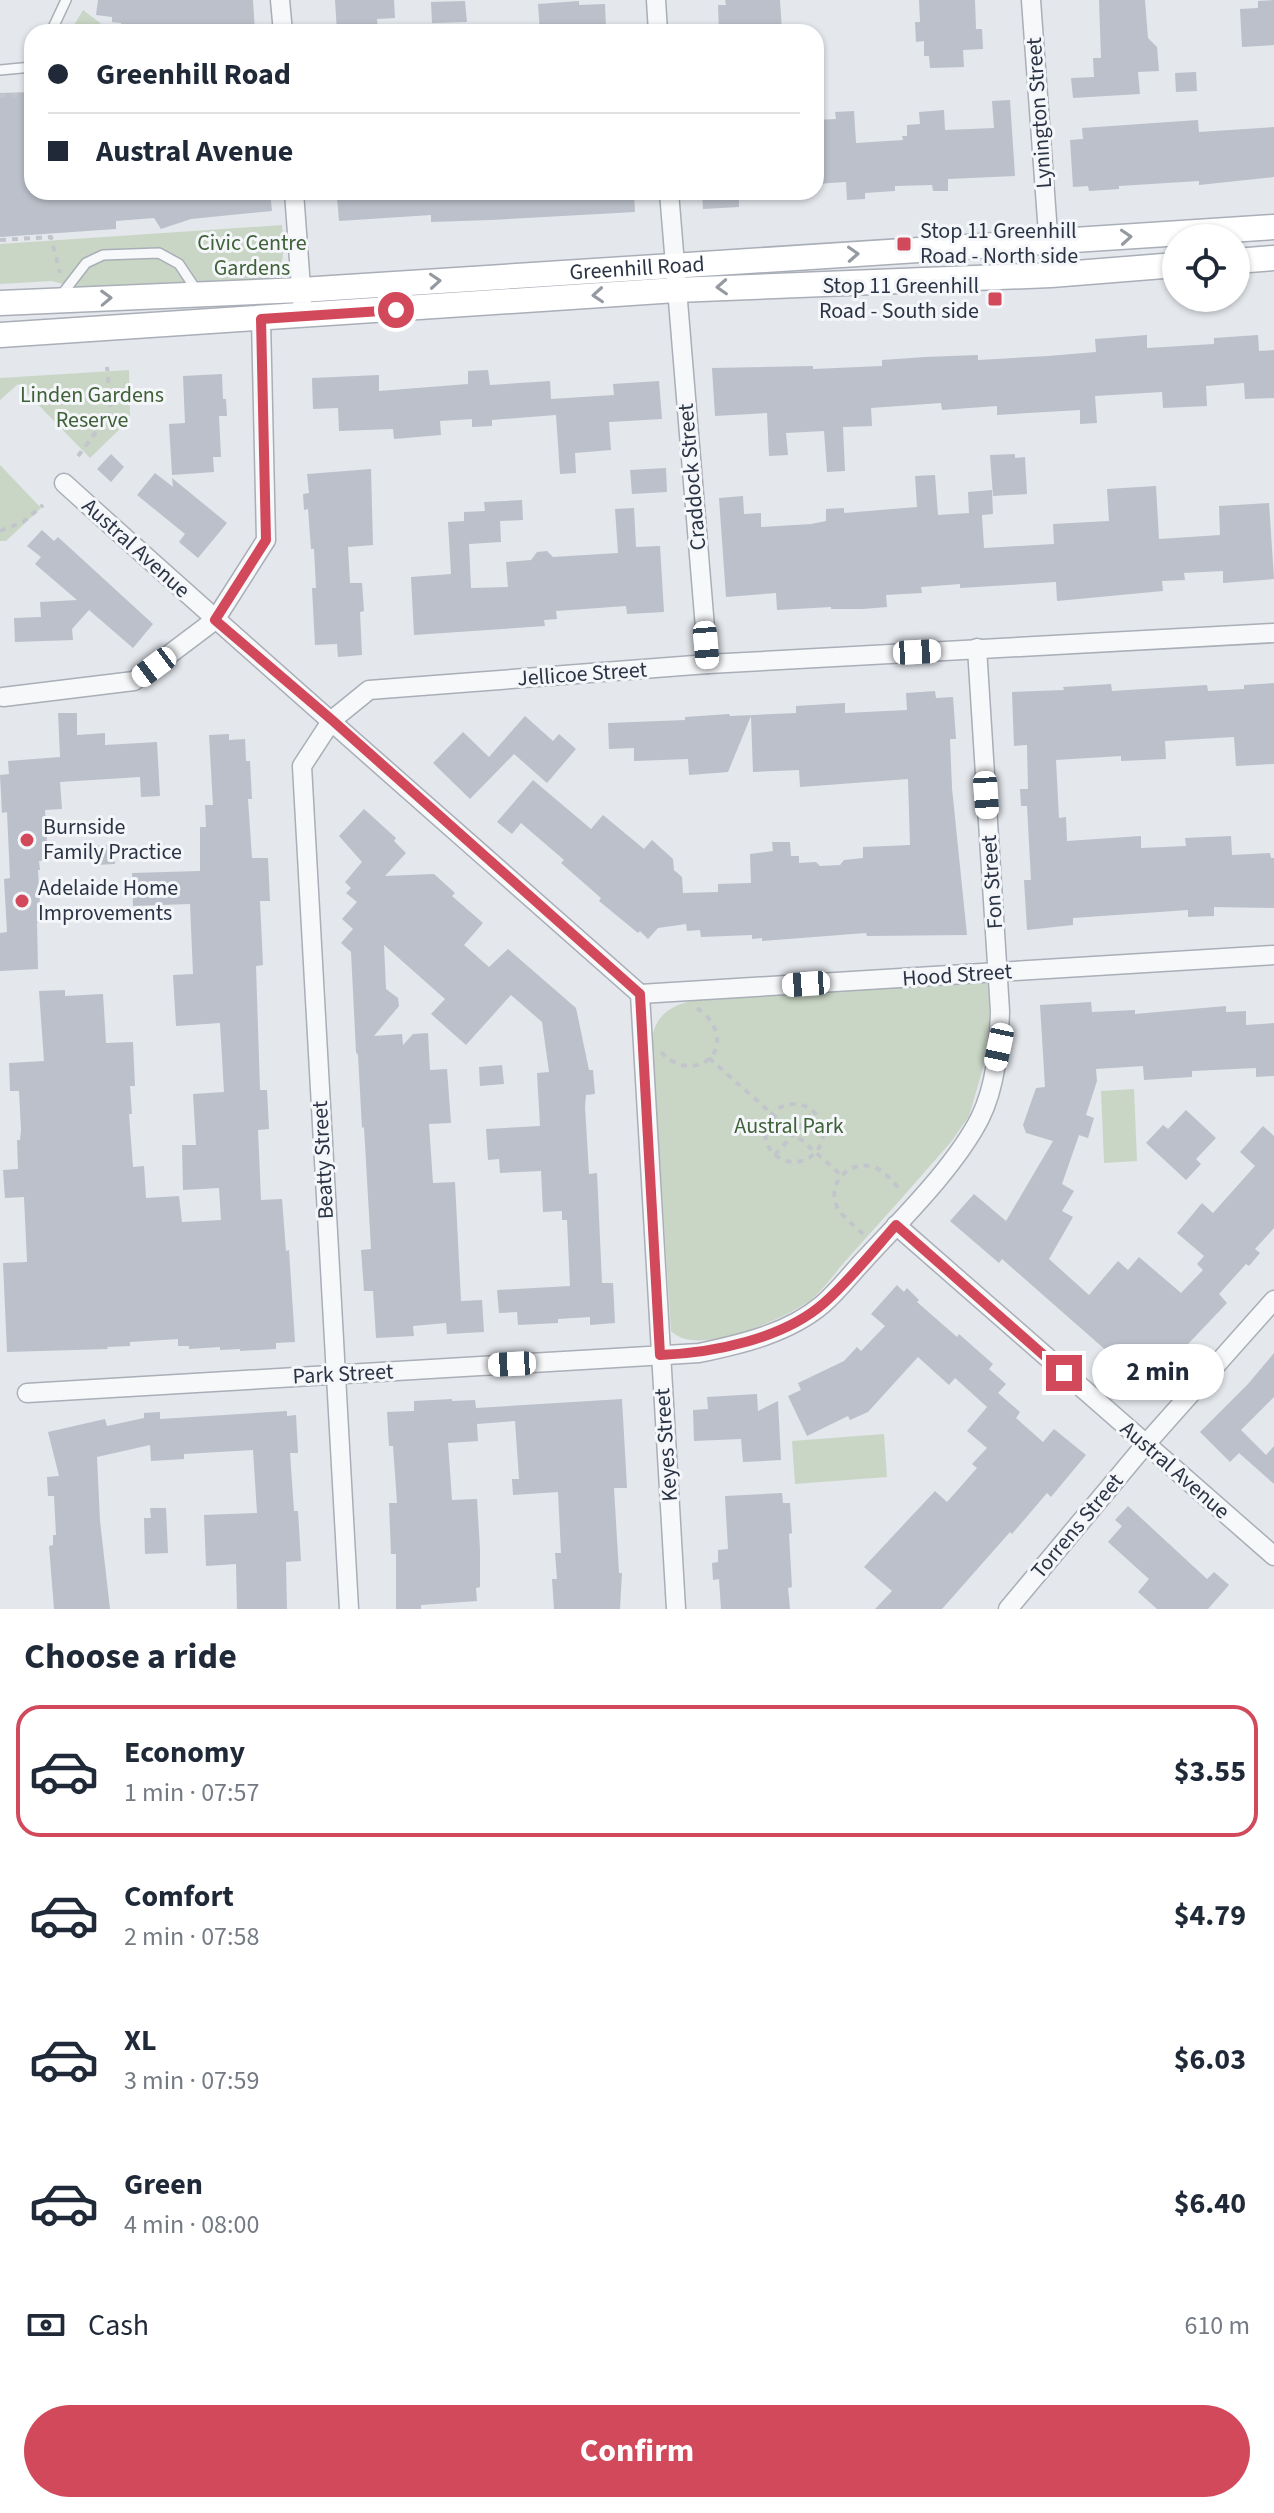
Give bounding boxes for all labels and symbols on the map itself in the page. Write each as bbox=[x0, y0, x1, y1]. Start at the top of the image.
street label: Lynington Street bbox=[1018, 36, 1060, 190]
place label: Stop 11 Greenhill Road - North side bbox=[920, 215, 1078, 272]
park label: Civic Centre Gardens bbox=[197, 227, 307, 284]
one-way arrow bbox=[1120, 229, 1133, 246]
marker: Stop 11 Greenhill Road - North side bbox=[895, 235, 913, 253]
one-way arrow bbox=[847, 246, 860, 263]
street label: Greenhill Road bbox=[569, 248, 706, 289]
place label: Stop 11 Greenhill Road - South side bbox=[819, 270, 979, 327]
one-way arrow bbox=[429, 273, 442, 290]
one-way arrow bbox=[715, 278, 728, 295]
one-way arrow bbox=[591, 286, 604, 303]
one-way arrow bbox=[100, 290, 113, 307]
marker: Stop 11 Greenhill Road - South side bbox=[986, 290, 1004, 308]
route start bbox=[378, 292, 414, 328]
park label: Linden Gardens Reserve bbox=[20, 379, 164, 436]
street label: Craddock Street bbox=[670, 402, 714, 552]
street label: Austral Avenue bbox=[75, 491, 197, 605]
car bbox=[692, 620, 720, 670]
car bbox=[892, 639, 942, 665]
car bbox=[128, 643, 180, 691]
street label: Jellicoe Street bbox=[516, 653, 649, 694]
car bbox=[972, 770, 1000, 820]
place label: Burnside Family Practice bbox=[43, 811, 182, 868]
marker: Burnside Family Practice bbox=[18, 831, 36, 849]
street label: Fon Street bbox=[973, 833, 1011, 930]
place label: Adelaide Home Improvements bbox=[38, 872, 178, 929]
marker: Adelaide Home Improvements bbox=[13, 892, 31, 910]
street label: Hood Street bbox=[901, 955, 1014, 995]
car bbox=[781, 970, 831, 998]
car bbox=[982, 1021, 1016, 1073]
street label: Beatty Street bbox=[304, 1099, 342, 1220]
park label: Austral Park bbox=[734, 1110, 844, 1142]
callout: 2 min bbox=[1092, 1345, 1224, 1401]
car bbox=[487, 1351, 537, 1377]
street label: Park Street bbox=[292, 1355, 395, 1393]
route end bbox=[1046, 1355, 1082, 1391]
street label: Keyes Street bbox=[646, 1387, 686, 1503]
street label: Austral Avenue bbox=[1113, 1413, 1237, 1527]
street label: Torrens Street bbox=[1023, 1466, 1131, 1586]

